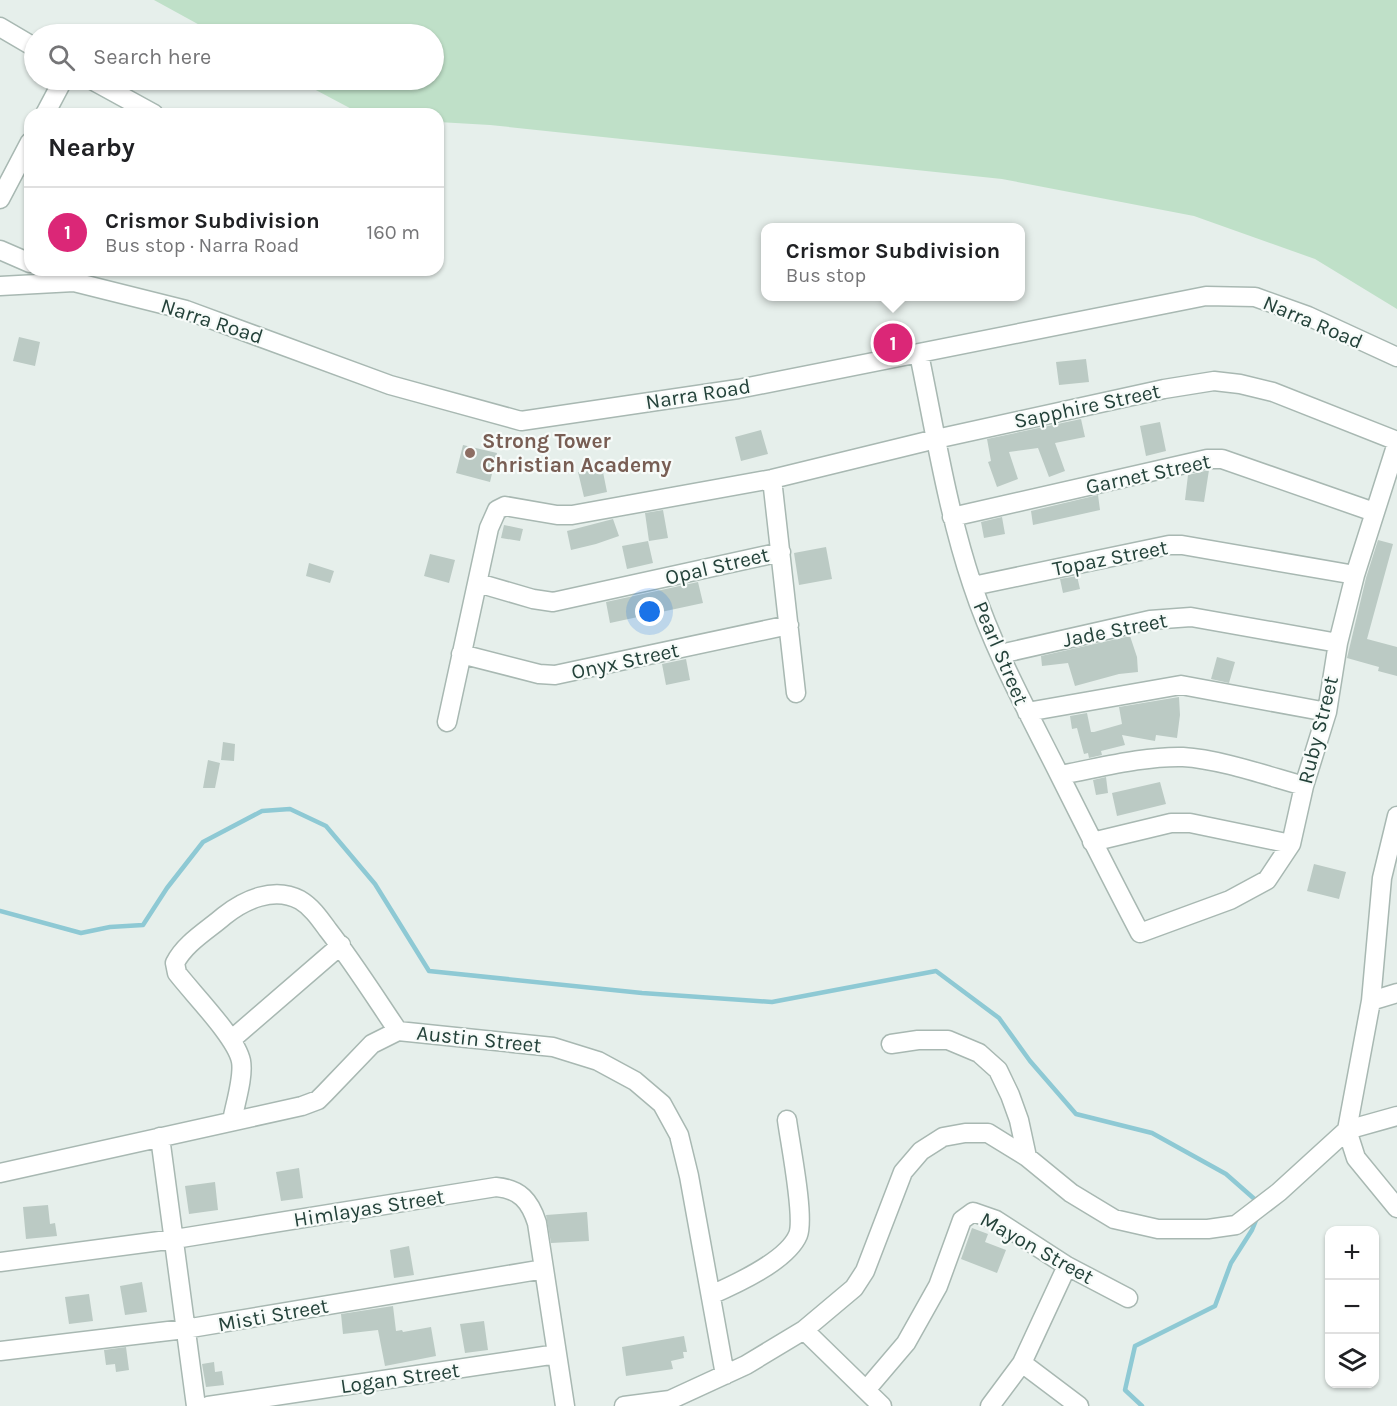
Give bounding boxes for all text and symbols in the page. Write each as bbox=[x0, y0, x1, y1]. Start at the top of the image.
search box bbox=[24, 24, 444, 90]
icon: search bbox=[45, 41, 78, 74]
text: Search here bbox=[93, 44, 211, 70]
text: Nearby bbox=[48, 132, 135, 163]
text: Crismor Subdivision bbox=[105, 208, 320, 234]
text: 1 bbox=[64, 221, 71, 244]
text: 160 m bbox=[367, 221, 420, 244]
popup bbox=[761, 223, 1025, 301]
text: Bus stop · Narra Road bbox=[105, 234, 299, 257]
text: Crismor Subdivision bbox=[786, 238, 1000, 264]
text: Bus stop bbox=[786, 264, 866, 287]
street label: Narra Road bbox=[1260, 290, 1366, 354]
street label: Narra Road bbox=[158, 293, 266, 349]
pin: 1 bbox=[874, 320, 912, 366]
street label: Narra Road bbox=[644, 374, 752, 414]
street label: Sapphire Street bbox=[1012, 379, 1162, 433]
place label: Strong Tower Christian Academy bbox=[482, 429, 672, 477]
marker: Strong Tower Christian Academy bbox=[463, 446, 477, 460]
street label: Garnet Street bbox=[1084, 449, 1213, 499]
street label: Topaz Street bbox=[1050, 535, 1170, 581]
street label: Opal Street bbox=[663, 542, 771, 590]
your location bbox=[635, 597, 664, 626]
street label: Pearl Street bbox=[968, 598, 1034, 708]
street label: Jade Street bbox=[1061, 608, 1169, 652]
street label: Onyx Street bbox=[569, 638, 681, 684]
street label: Ruby Street bbox=[1293, 673, 1343, 786]
street label: Austin Street bbox=[415, 1021, 543, 1057]
street label: Himlayas Street bbox=[292, 1184, 446, 1232]
street label: Mayon Street bbox=[976, 1207, 1098, 1289]
map controls bbox=[1325, 1226, 1379, 1388]
button: + bbox=[1325, 1226, 1379, 1280]
button: − bbox=[1325, 1280, 1379, 1334]
street label: Misti Street bbox=[216, 1293, 330, 1337]
button: layers bbox=[1325, 1334, 1379, 1388]
street label: Logan Street bbox=[339, 1358, 461, 1398]

